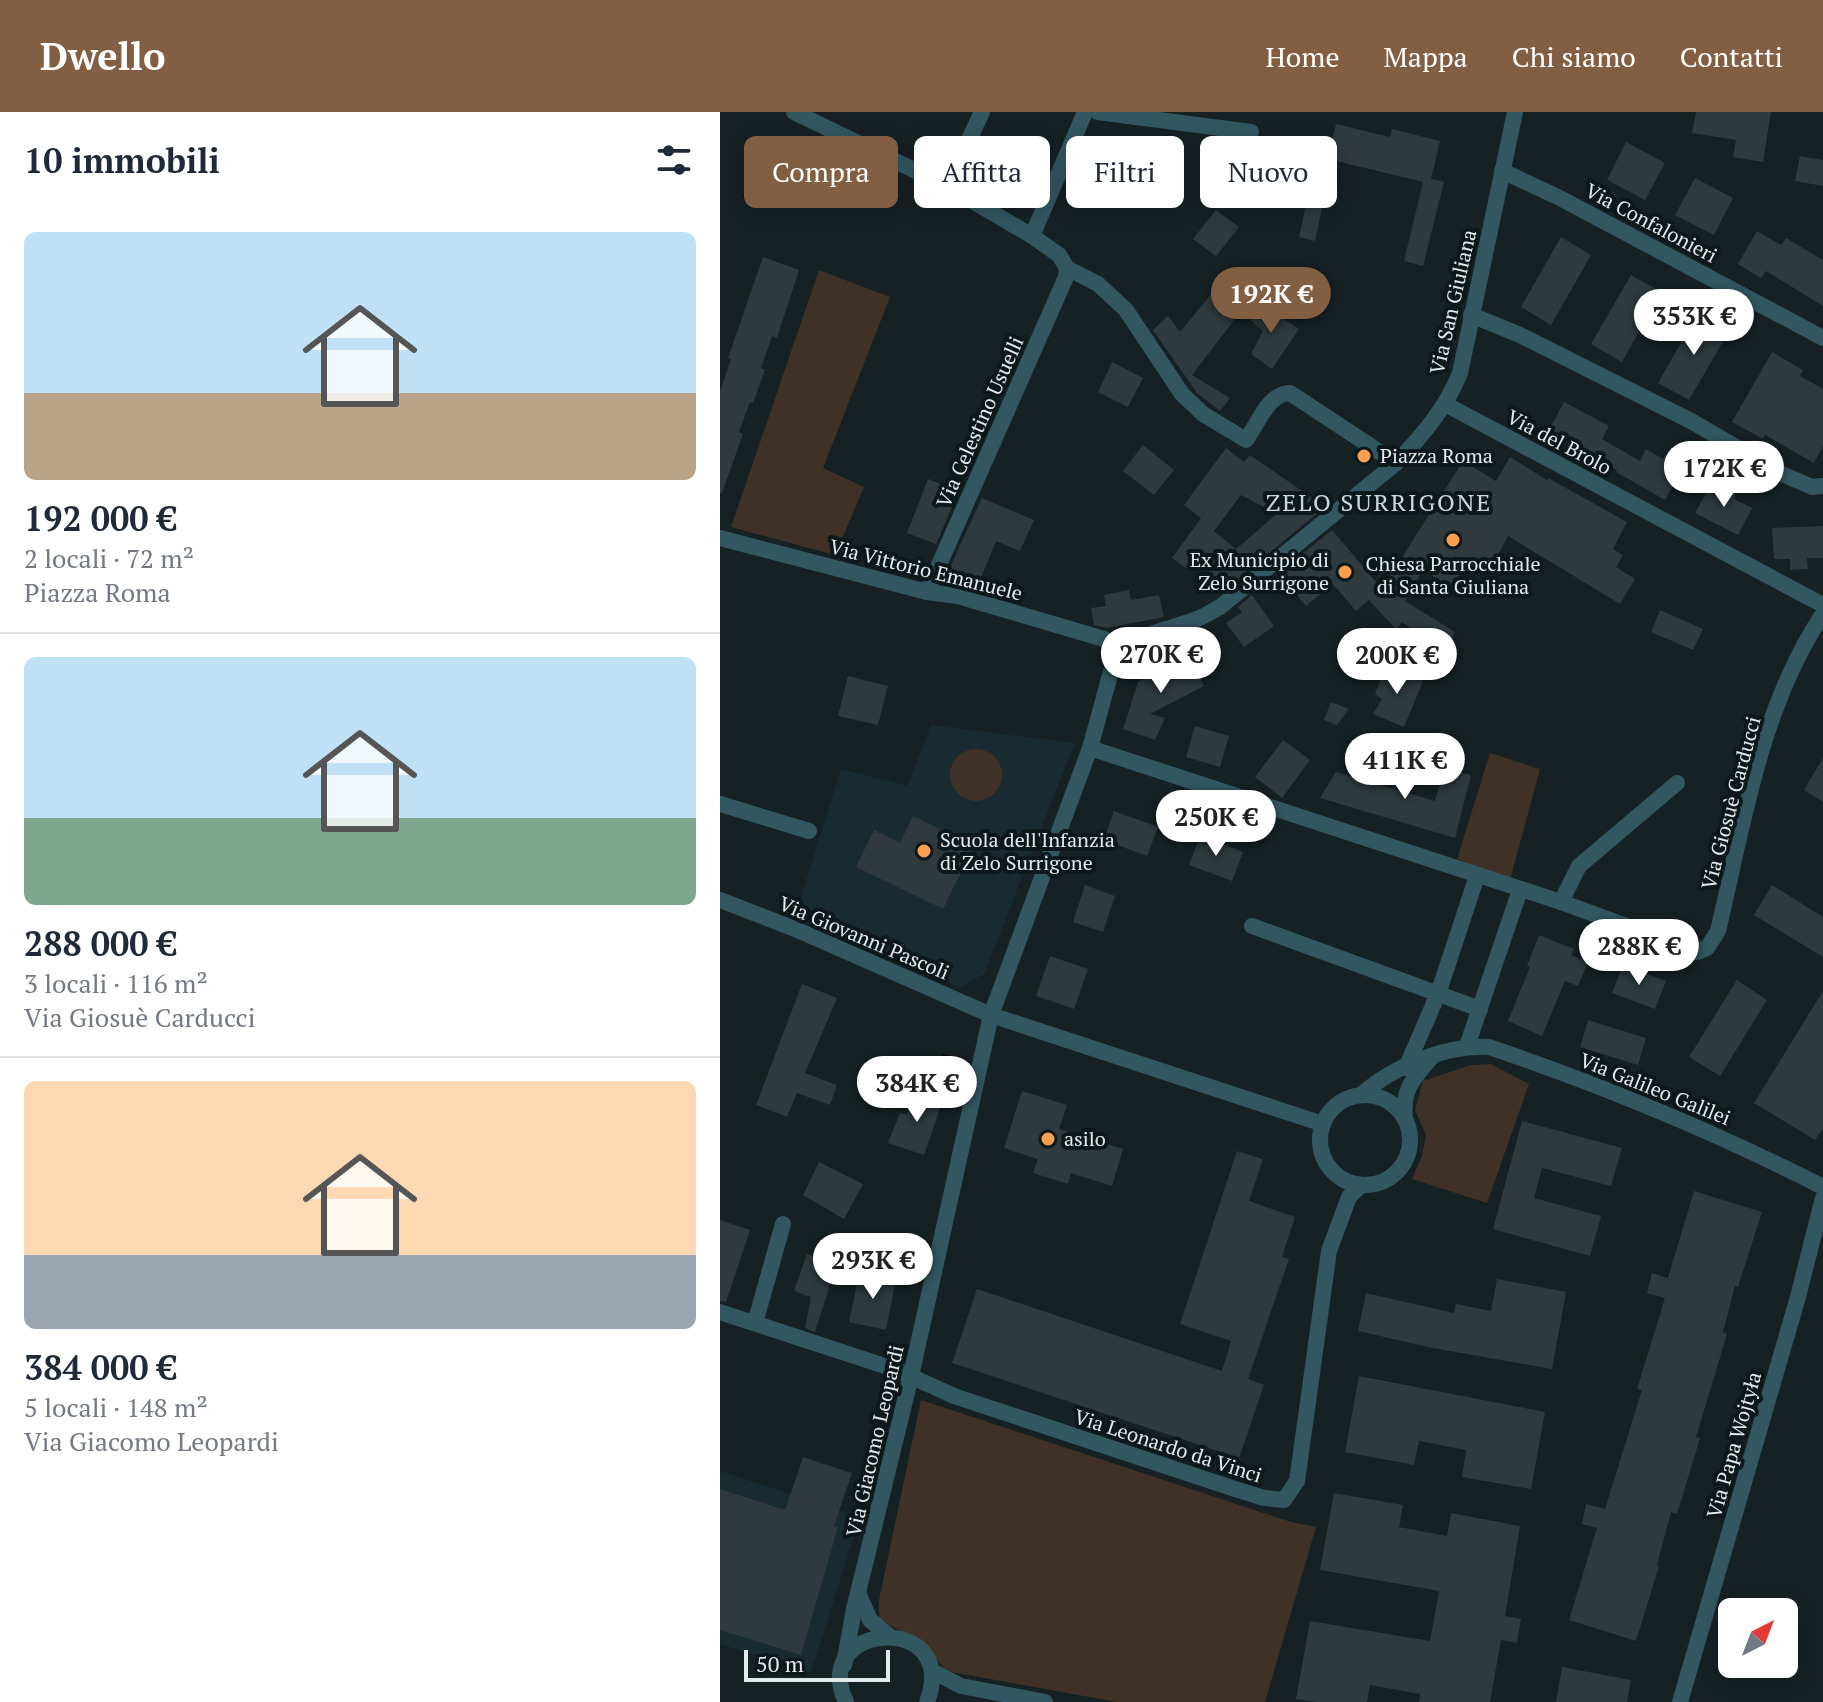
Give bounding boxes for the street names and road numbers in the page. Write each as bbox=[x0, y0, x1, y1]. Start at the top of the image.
street label: Via Confalonieri bbox=[1581, 176, 1722, 269]
street label: Via San Giuliana bbox=[1423, 227, 1482, 377]
street label: Via Celestino Usuelli bbox=[930, 332, 1029, 512]
street label: Via del Brolo bbox=[1502, 403, 1616, 480]
street label: Via Vittorio Emanuele bbox=[827, 532, 1025, 607]
street label: Via Giosuè Carducci bbox=[1694, 713, 1767, 892]
street label: Via Giovanni Pascoli bbox=[775, 889, 954, 986]
street label: Via Galileo Galilei bbox=[1576, 1046, 1735, 1131]
street label: Via Giacomo Leopardi bbox=[839, 1342, 910, 1539]
street label: Via Papa Wojtyła bbox=[1700, 1368, 1767, 1521]
street label: Via Leonardo da Vinci bbox=[1071, 1402, 1265, 1489]

